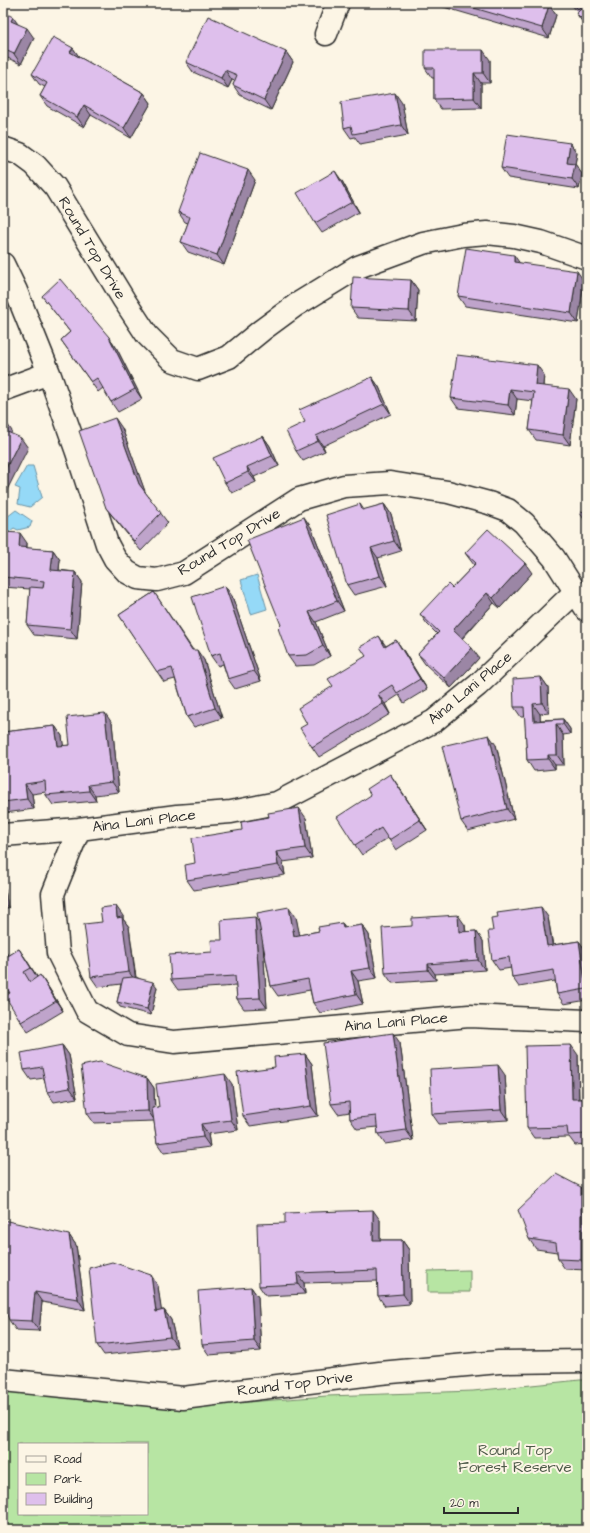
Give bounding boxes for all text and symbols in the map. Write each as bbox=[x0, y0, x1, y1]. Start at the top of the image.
street label: Round Top Drive bbox=[53, 193, 131, 303]
street label: Round Top Drive bbox=[174, 503, 284, 581]
street label: Aina Lani Place bbox=[423, 647, 517, 729]
street label: Aina Lani Place bbox=[91, 804, 197, 838]
street label: Aina Lani Place bbox=[343, 1007, 449, 1037]
street label: Round Top Drive bbox=[236, 1366, 354, 1402]
park label: Round Top Forest Reserve bbox=[458, 1440, 572, 1478]
legend bbox=[18, 1443, 148, 1515]
text: Road bbox=[54, 1451, 82, 1468]
text: Park bbox=[54, 1471, 82, 1488]
scale bar bbox=[444, 1489, 518, 1515]
text: Building bbox=[54, 1491, 92, 1509]
text: 20 m bbox=[450, 1495, 479, 1512]

